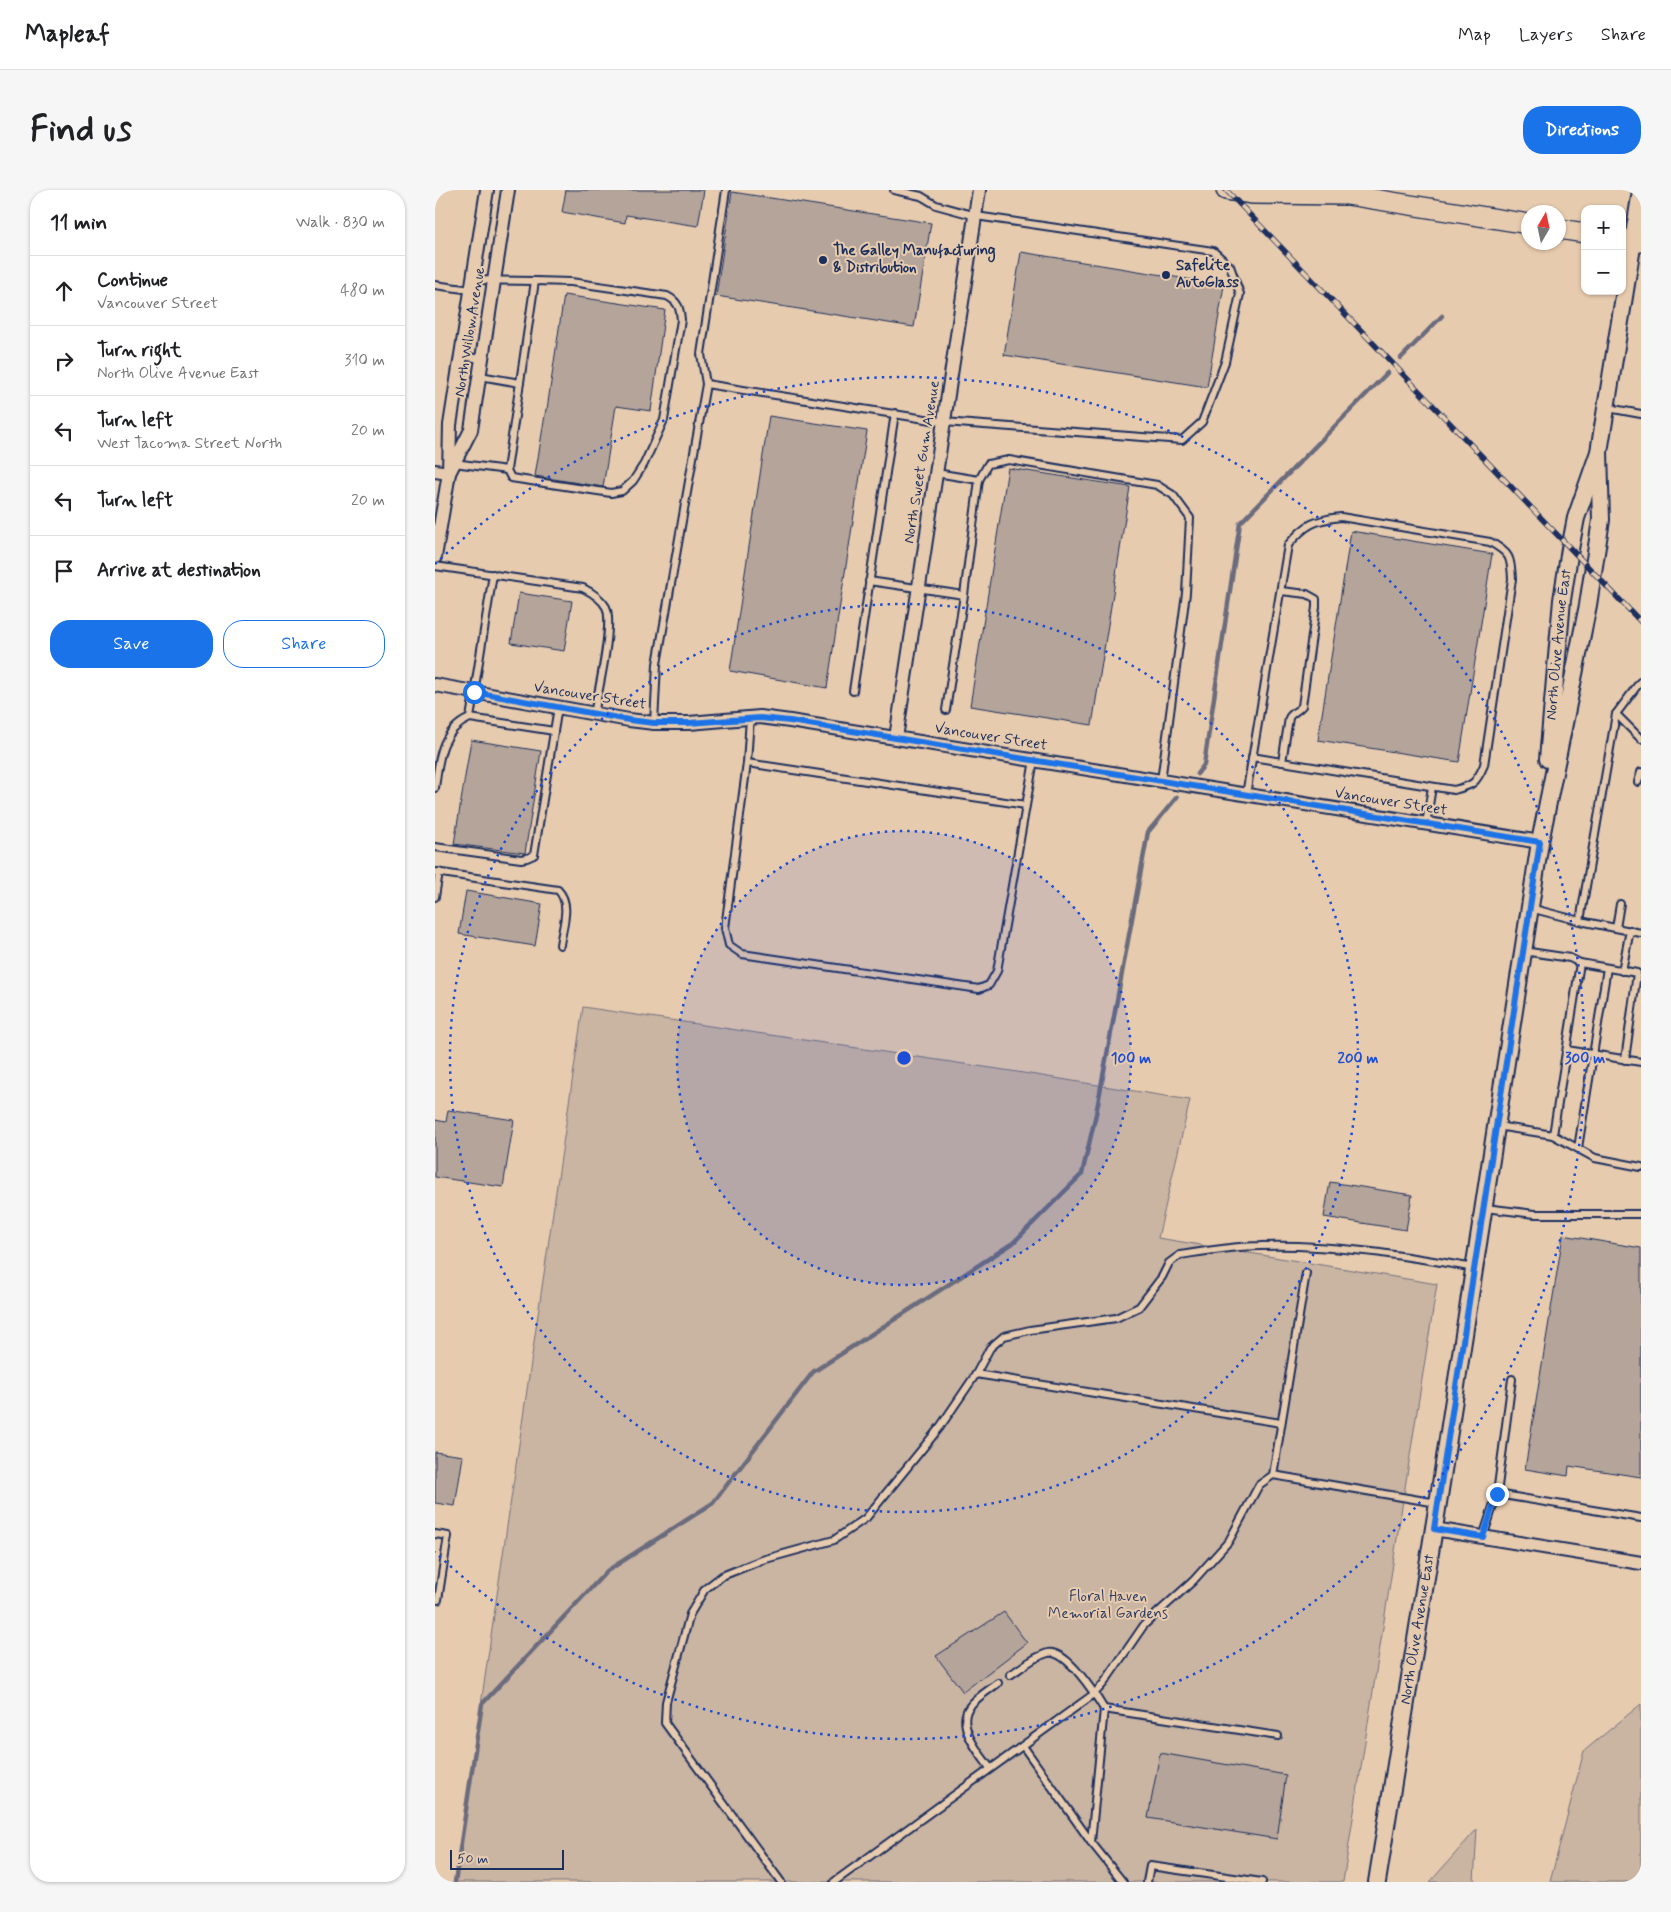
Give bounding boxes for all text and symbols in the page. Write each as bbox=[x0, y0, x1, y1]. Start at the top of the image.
text: Mapleaf bbox=[25, 19, 110, 50]
text: Map bbox=[1458, 23, 1491, 47]
text: Layers bbox=[1519, 23, 1573, 47]
text: Share bbox=[1601, 23, 1646, 47]
button: Directions bbox=[1523, 106, 1641, 154]
text: Find us bbox=[30, 107, 132, 153]
north arrow bbox=[1521, 205, 1566, 250]
map controls bbox=[1581, 205, 1626, 295]
button: + bbox=[1581, 205, 1626, 250]
text: 11 min bbox=[50, 209, 107, 237]
text: Walk · 830 m bbox=[296, 212, 385, 233]
place label: The Galley Manufacturing & Distribution bbox=[833, 241, 996, 278]
button: − bbox=[1581, 250, 1626, 295]
marker: The Galley Manufacturing & Distribution bbox=[817, 254, 829, 266]
place label: Safelite AutoGlass bbox=[1176, 256, 1239, 293]
street label: North Willow Avenue bbox=[450, 265, 490, 399]
text: Continue bbox=[97, 268, 168, 293]
marker: Safelite AutoGlass bbox=[1160, 269, 1172, 281]
icon: ahead bbox=[50, 277, 78, 305]
text: 480 m bbox=[340, 280, 385, 301]
text: Vancouver Street bbox=[97, 293, 218, 314]
text: Turn right bbox=[97, 338, 181, 363]
icon: right bbox=[50, 347, 78, 375]
text: 310 m bbox=[344, 350, 385, 371]
text: North Olive Avenue East bbox=[97, 363, 259, 384]
street label: North Sweet Gum Avenue bbox=[899, 379, 945, 545]
text: Turn left bbox=[97, 408, 173, 433]
icon: left bbox=[50, 417, 78, 445]
text: 20 m bbox=[351, 420, 385, 441]
text: West Tacoma Street North bbox=[97, 433, 282, 454]
icon: left bbox=[50, 487, 78, 515]
text: Turn left bbox=[97, 488, 173, 513]
text: 20 m bbox=[351, 490, 385, 511]
icon: arrive bbox=[50, 557, 78, 585]
text: Arrive at destination bbox=[97, 558, 261, 583]
street label: North Olive Avenue East bbox=[1541, 567, 1577, 721]
button: Save bbox=[50, 620, 213, 668]
button: Share bbox=[223, 620, 385, 668]
street label: Vancouver Street bbox=[532, 677, 648, 715]
route start bbox=[463, 681, 486, 704]
street label: Vancouver Street bbox=[933, 718, 1049, 756]
street label: Vancouver Street bbox=[1333, 783, 1449, 821]
centre of rings bbox=[895, 1049, 913, 1067]
text: 100 m bbox=[1111, 1049, 1151, 1069]
text: 200 m bbox=[1338, 1049, 1379, 1069]
text: 300 m bbox=[1565, 1049, 1605, 1069]
route end bbox=[1486, 1483, 1509, 1506]
street label: North Olive Avenue East bbox=[1396, 1552, 1440, 1706]
park label: Floral Haven Memorial Gardens bbox=[1048, 1587, 1168, 1624]
scale bar bbox=[450, 1847, 564, 1870]
text: 50 m bbox=[457, 1850, 488, 1868]

